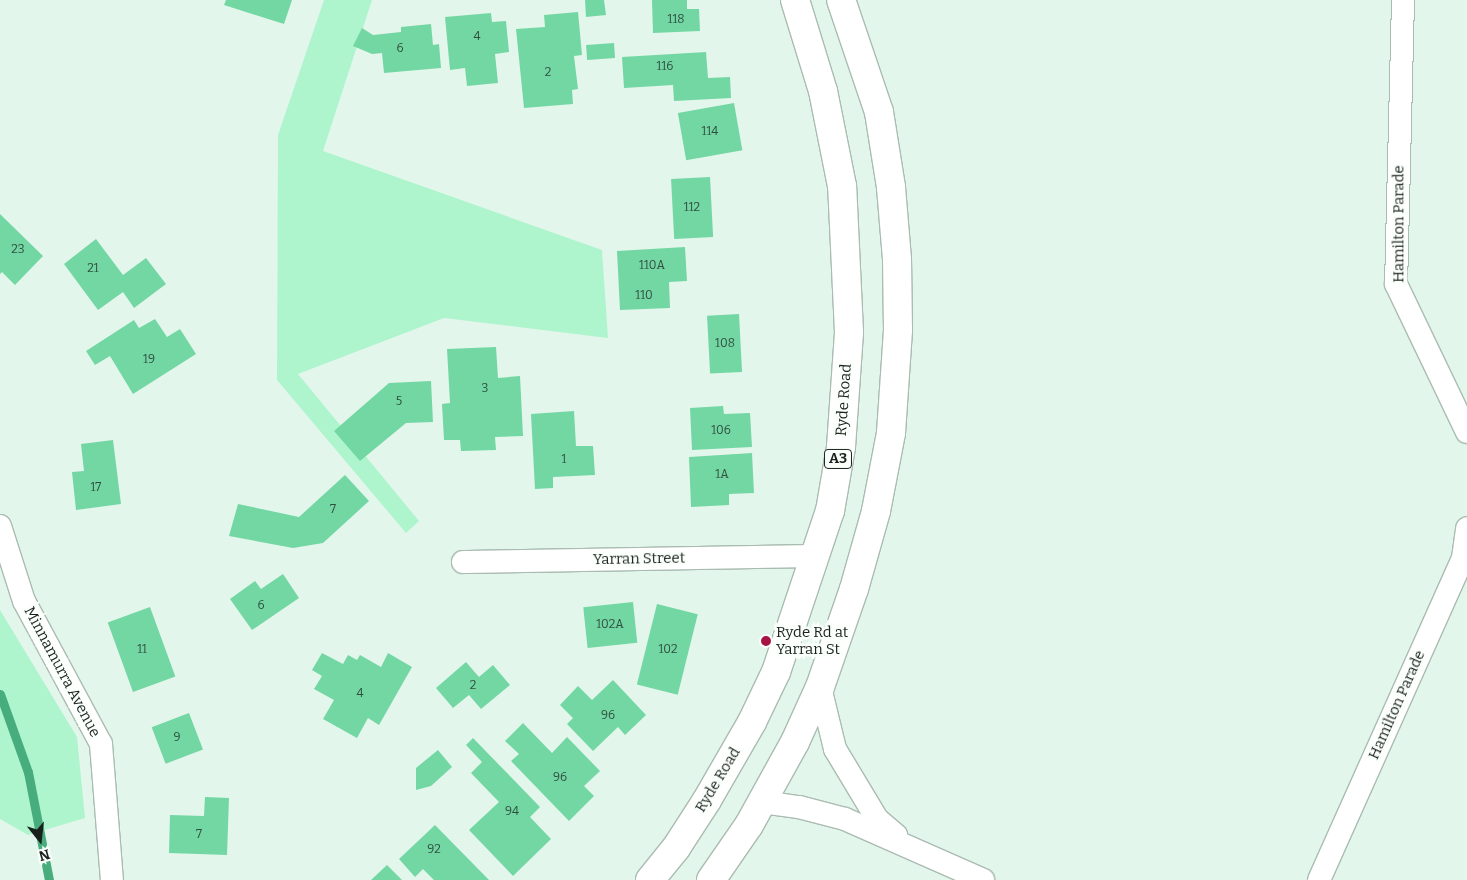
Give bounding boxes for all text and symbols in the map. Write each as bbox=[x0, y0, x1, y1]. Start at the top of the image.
house number: 118 bbox=[668, 13, 684, 27]
house number: 4 bbox=[473, 30, 481, 44]
house number: 6 bbox=[396, 42, 404, 56]
house number: 116 bbox=[657, 60, 673, 74]
house number: 2 bbox=[545, 66, 551, 80]
house number: 114 bbox=[702, 125, 718, 139]
street label: Hamilton Parade bbox=[1390, 165, 1408, 283]
house number: 112 bbox=[684, 201, 700, 215]
house number: 23 bbox=[11, 243, 25, 257]
house number: 110A bbox=[639, 259, 665, 273]
house number: 21 bbox=[87, 262, 99, 276]
house number: 110 bbox=[635, 289, 653, 303]
house number: 108 bbox=[715, 337, 735, 351]
house number: 19 bbox=[143, 353, 155, 367]
street label: Ryde Road bbox=[832, 363, 856, 437]
house number: 3 bbox=[482, 382, 488, 396]
house number: 5 bbox=[396, 395, 402, 409]
house number: 106 bbox=[711, 424, 731, 438]
road number: A3 bbox=[823, 448, 853, 470]
house number: 1 bbox=[562, 453, 566, 467]
house number: 1A bbox=[715, 468, 729, 482]
house number: 17 bbox=[91, 481, 101, 495]
house number: 7 bbox=[330, 503, 336, 517]
street label: Yarran Street bbox=[593, 549, 685, 569]
house number: 6 bbox=[257, 599, 265, 613]
street label: Minnamurra Avenue bbox=[20, 604, 104, 740]
house number: 102A bbox=[596, 618, 624, 632]
place label: Ryde Rd at Yarran St bbox=[776, 623, 848, 658]
marker: Ryde Rd at Yarran St bbox=[760, 635, 772, 647]
house number: 11 bbox=[137, 643, 147, 657]
house number: 102 bbox=[658, 643, 678, 657]
street label: Hamilton Parade bbox=[1365, 648, 1429, 762]
house number: 2 bbox=[470, 679, 476, 693]
house number: 4 bbox=[356, 687, 364, 701]
house number: 96 bbox=[601, 709, 615, 723]
house number: 9 bbox=[173, 731, 181, 745]
street label: Ryde Road bbox=[692, 744, 744, 816]
house number: 96 bbox=[553, 771, 567, 785]
house number: 94 bbox=[505, 805, 519, 819]
north arrow bbox=[15, 815, 65, 865]
house number: 7 bbox=[196, 828, 202, 842]
house number: 92 bbox=[427, 843, 441, 857]
text: N bbox=[37, 845, 52, 865]

